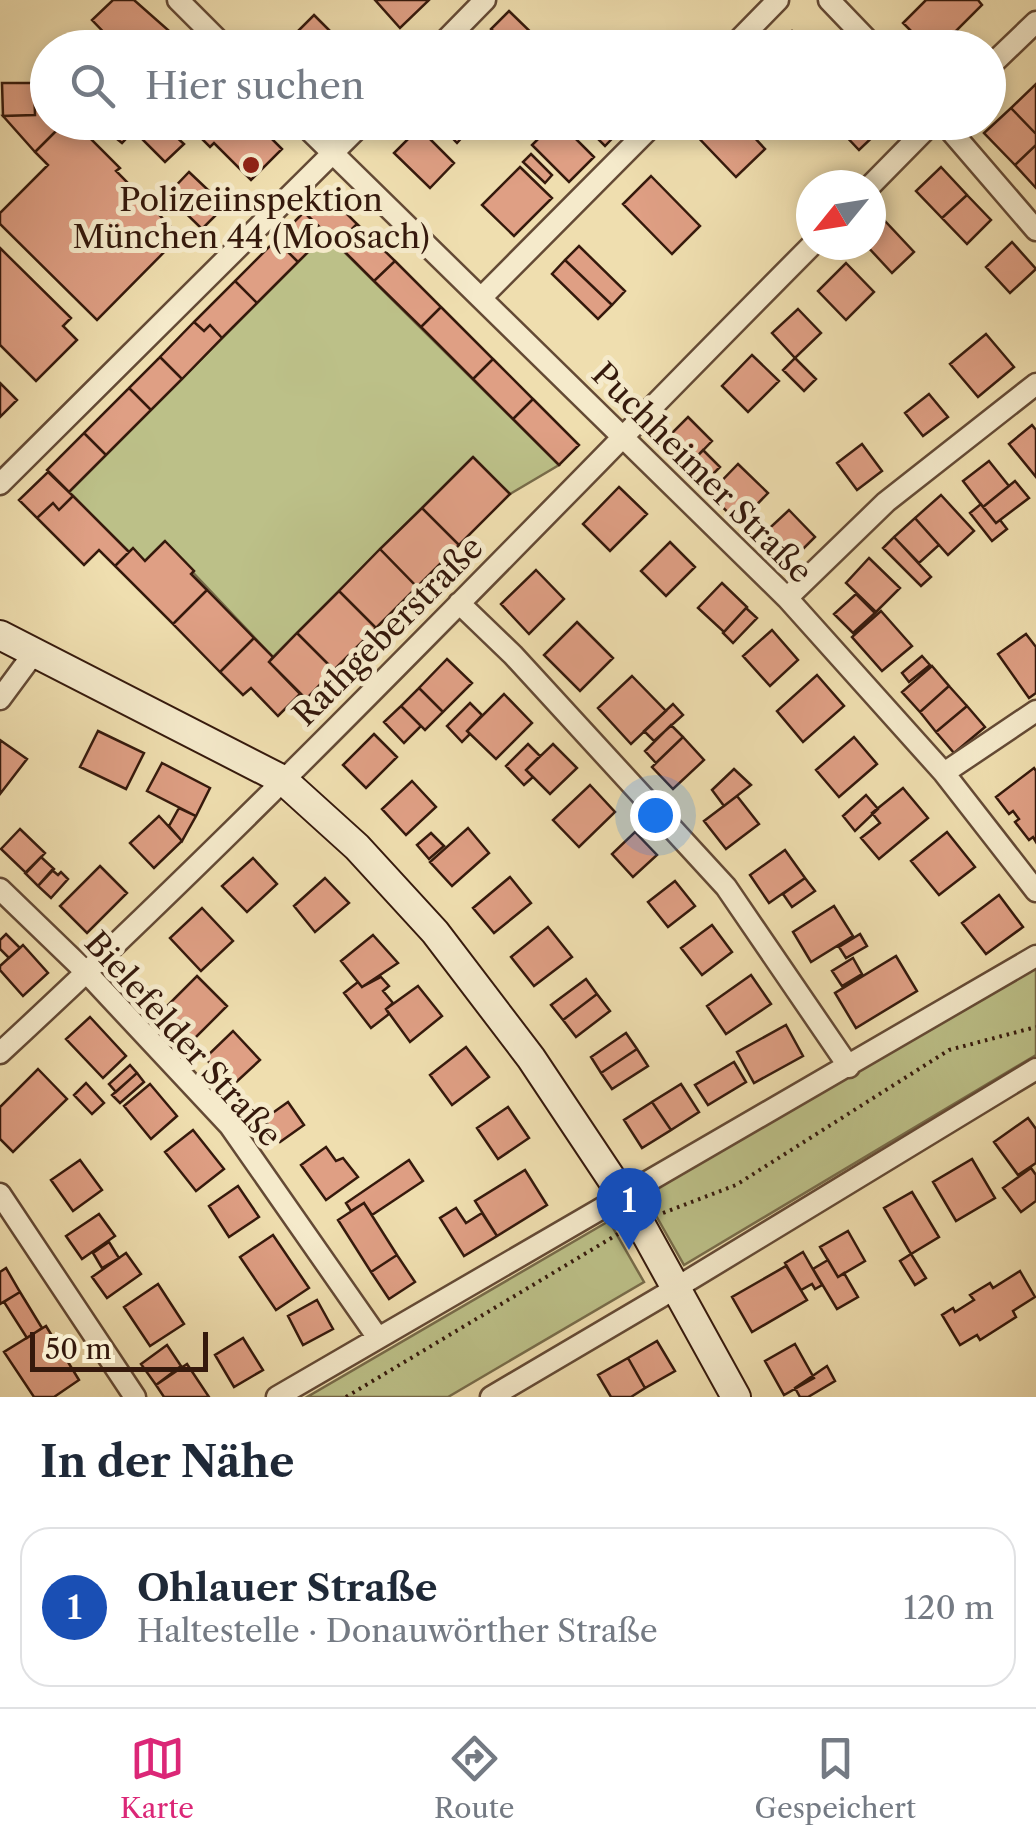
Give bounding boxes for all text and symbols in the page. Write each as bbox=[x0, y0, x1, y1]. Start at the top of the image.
search box bbox=[30, 30, 1006, 140]
icon: search bbox=[65, 58, 120, 113]
text: Hier suchen bbox=[145, 62, 365, 109]
marker: Polizeiinspektion München 44 (Moosach) bbox=[240, 154, 262, 176]
north arrow bbox=[796, 170, 886, 260]
place label: Polizeiinspektion München 44 (Moosach) bbox=[72, 180, 430, 256]
street label: Puchheimer Straße bbox=[584, 354, 821, 591]
street label: Rathgeberstraße bbox=[285, 528, 491, 734]
your location bbox=[630, 790, 681, 841]
street label: Bielefelder Straße bbox=[77, 923, 290, 1154]
pin: 1 bbox=[596, 1168, 662, 1250]
scale bar bbox=[30, 1327, 208, 1372]
text: 50 m bbox=[45, 1332, 112, 1366]
text: In der Nähe bbox=[40, 1436, 294, 1488]
text: Ohlauer Straße bbox=[137, 1564, 437, 1611]
text: 1 bbox=[67, 1588, 82, 1627]
text: 120 m bbox=[904, 1588, 994, 1627]
text: Haltestelle · Donauwörther Straße bbox=[137, 1611, 658, 1650]
tab: Karte bbox=[120, 1731, 194, 1825]
tab: Route bbox=[434, 1731, 514, 1825]
tab: Gespeichert bbox=[754, 1731, 916, 1825]

